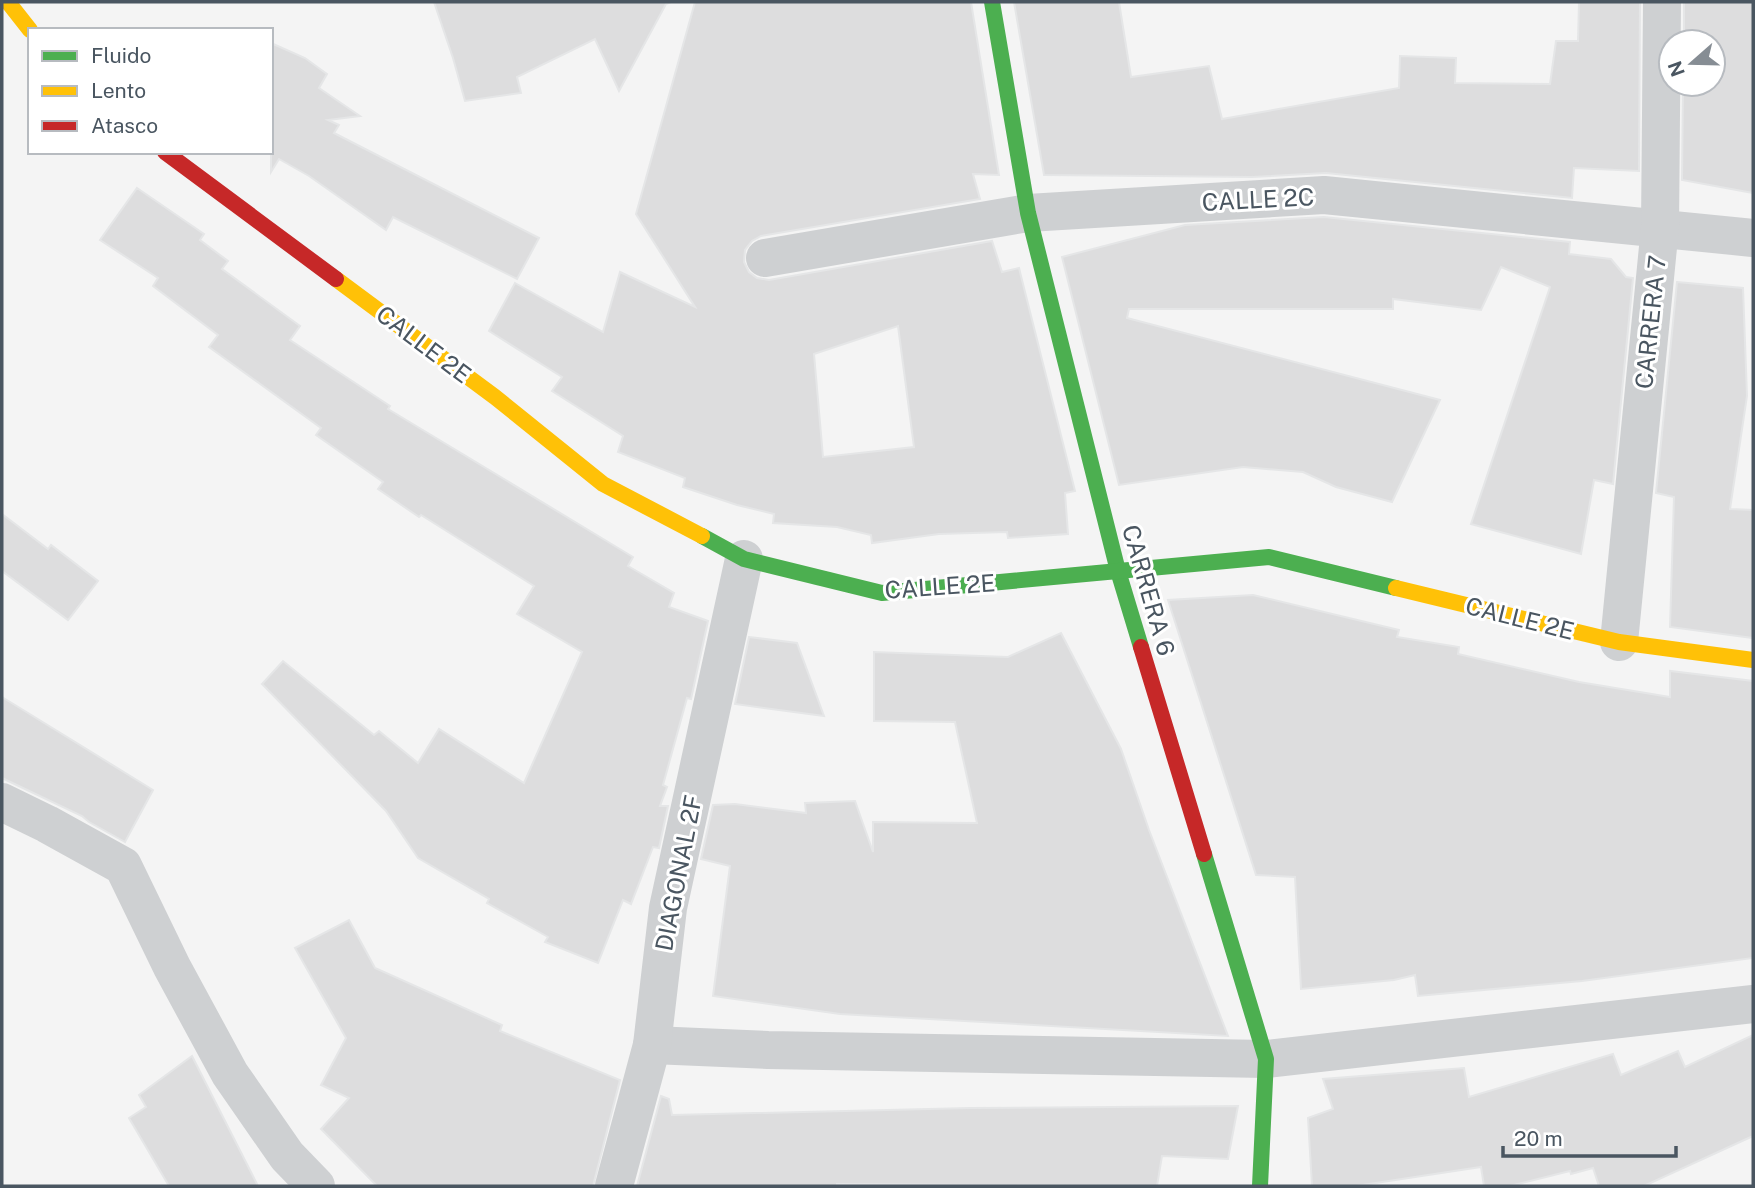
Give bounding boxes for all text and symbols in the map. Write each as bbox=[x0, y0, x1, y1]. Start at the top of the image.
legend bbox=[28, 28, 273, 154]
north arrow bbox=[1657, 28, 1727, 98]
text: Fluido bbox=[91, 43, 151, 68]
text: N bbox=[1663, 58, 1689, 80]
text: Lento bbox=[91, 78, 146, 103]
text: Atasco bbox=[91, 113, 158, 138]
street label: CALLE 2C bbox=[1201, 182, 1315, 216]
street label: CARRERA 7 bbox=[1629, 254, 1671, 390]
street label: CALLE 2E bbox=[371, 299, 477, 389]
street label: CARRERA 6 bbox=[1117, 521, 1181, 659]
street label: CALLE 2E bbox=[884, 568, 996, 604]
street label: CALLE 2E bbox=[1463, 591, 1577, 645]
street label: DIAGONAL 2F bbox=[649, 793, 707, 953]
scale bar bbox=[1503, 1114, 1676, 1158]
text: 20 m bbox=[1514, 1126, 1563, 1151]

